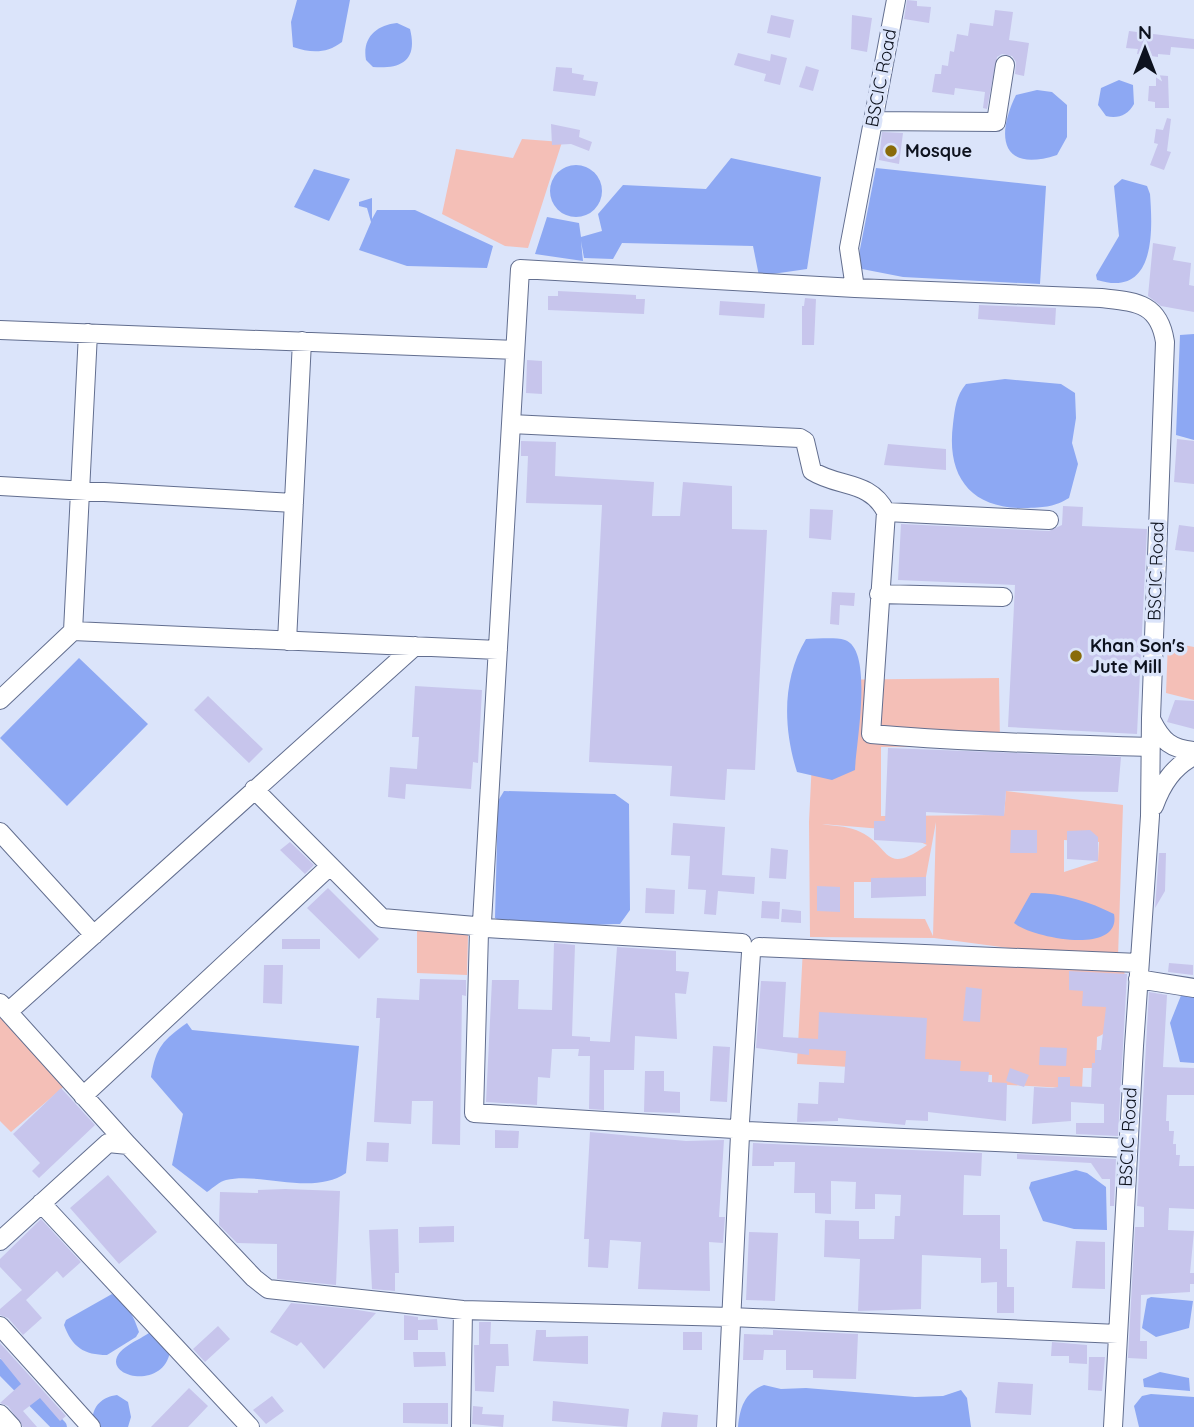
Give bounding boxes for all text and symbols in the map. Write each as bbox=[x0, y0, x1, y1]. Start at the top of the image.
north arrow bbox=[1110, 14, 1180, 84]
text: N bbox=[1138, 20, 1152, 44]
street label: BSCIC Road bbox=[860, 27, 901, 129]
place label: Mosque bbox=[905, 139, 972, 162]
marker: Mosque bbox=[883, 143, 899, 159]
street label: BSCIC Road bbox=[1142, 521, 1169, 621]
place label: Khan Son's Jute Mill bbox=[1090, 634, 1185, 678]
marker: Khan Son's Jute Mill bbox=[1068, 648, 1084, 664]
street label: BSCIC Road bbox=[1113, 1087, 1142, 1187]

